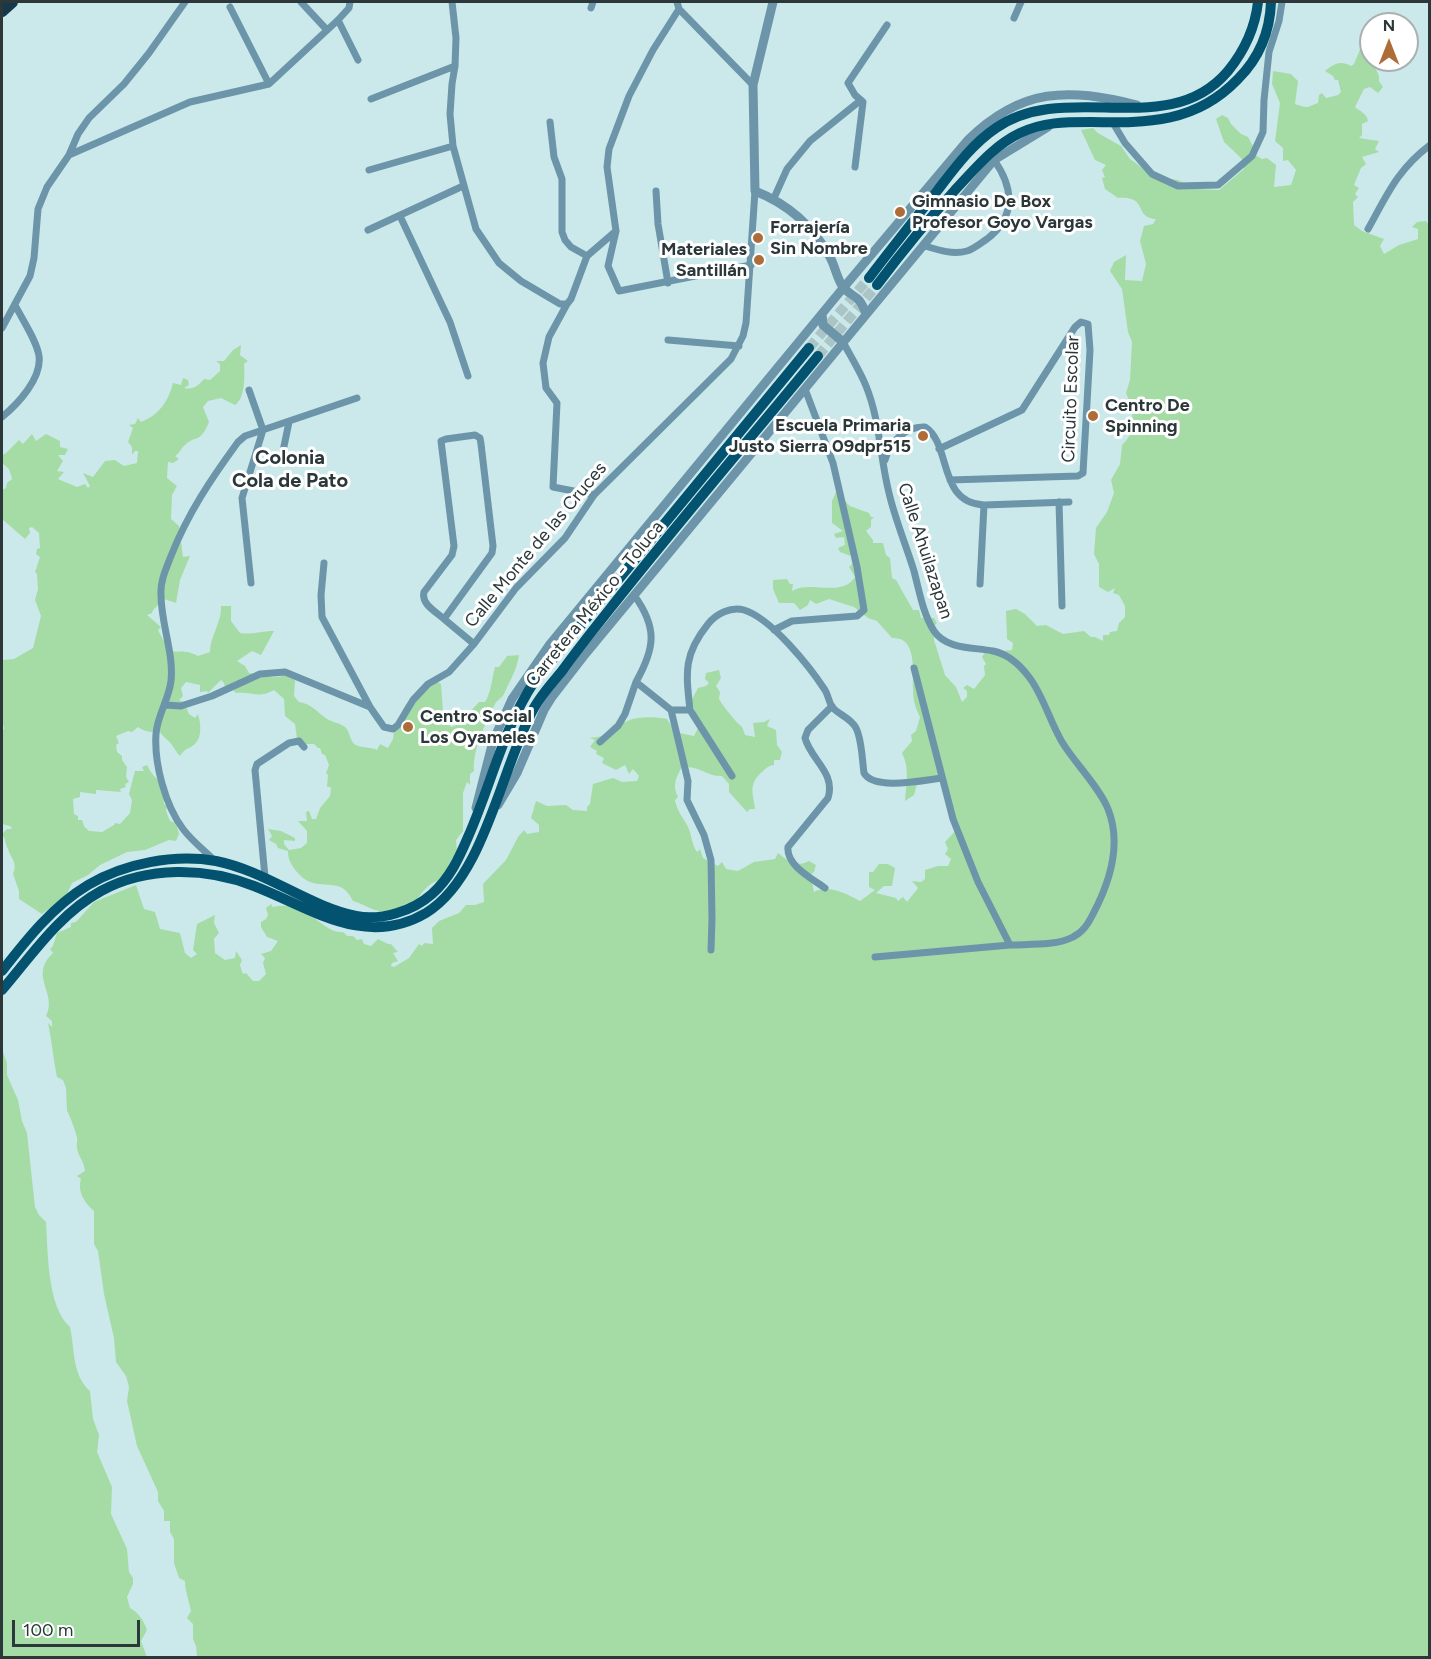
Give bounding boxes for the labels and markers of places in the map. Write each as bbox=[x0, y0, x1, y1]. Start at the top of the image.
place label: Gimnasio De Box Profesor Goyo Vargas bbox=[912, 191, 1093, 234]
marker: Gimnasio De Box Profesor Goyo Vargas bbox=[893, 205, 907, 219]
place label: Forrajería Sin Nombre bbox=[770, 217, 868, 260]
marker: Forrajería Sin Nombre bbox=[751, 231, 765, 245]
place label: Materiales Santillán bbox=[661, 239, 747, 282]
marker: Materiales Santillán bbox=[752, 253, 766, 267]
place label: Centro De Spinning bbox=[1105, 395, 1190, 438]
marker: Centro De Spinning bbox=[1086, 409, 1100, 423]
place label: Escuela Primaria Justo Sierra 09dpr515 bbox=[729, 415, 911, 458]
marker: Escuela Primaria Justo Sierra 09dpr515 bbox=[916, 429, 930, 443]
place label: Centro Social Los Oyameles bbox=[420, 706, 535, 748]
marker: Centro Social Los Oyameles bbox=[401, 720, 415, 734]

